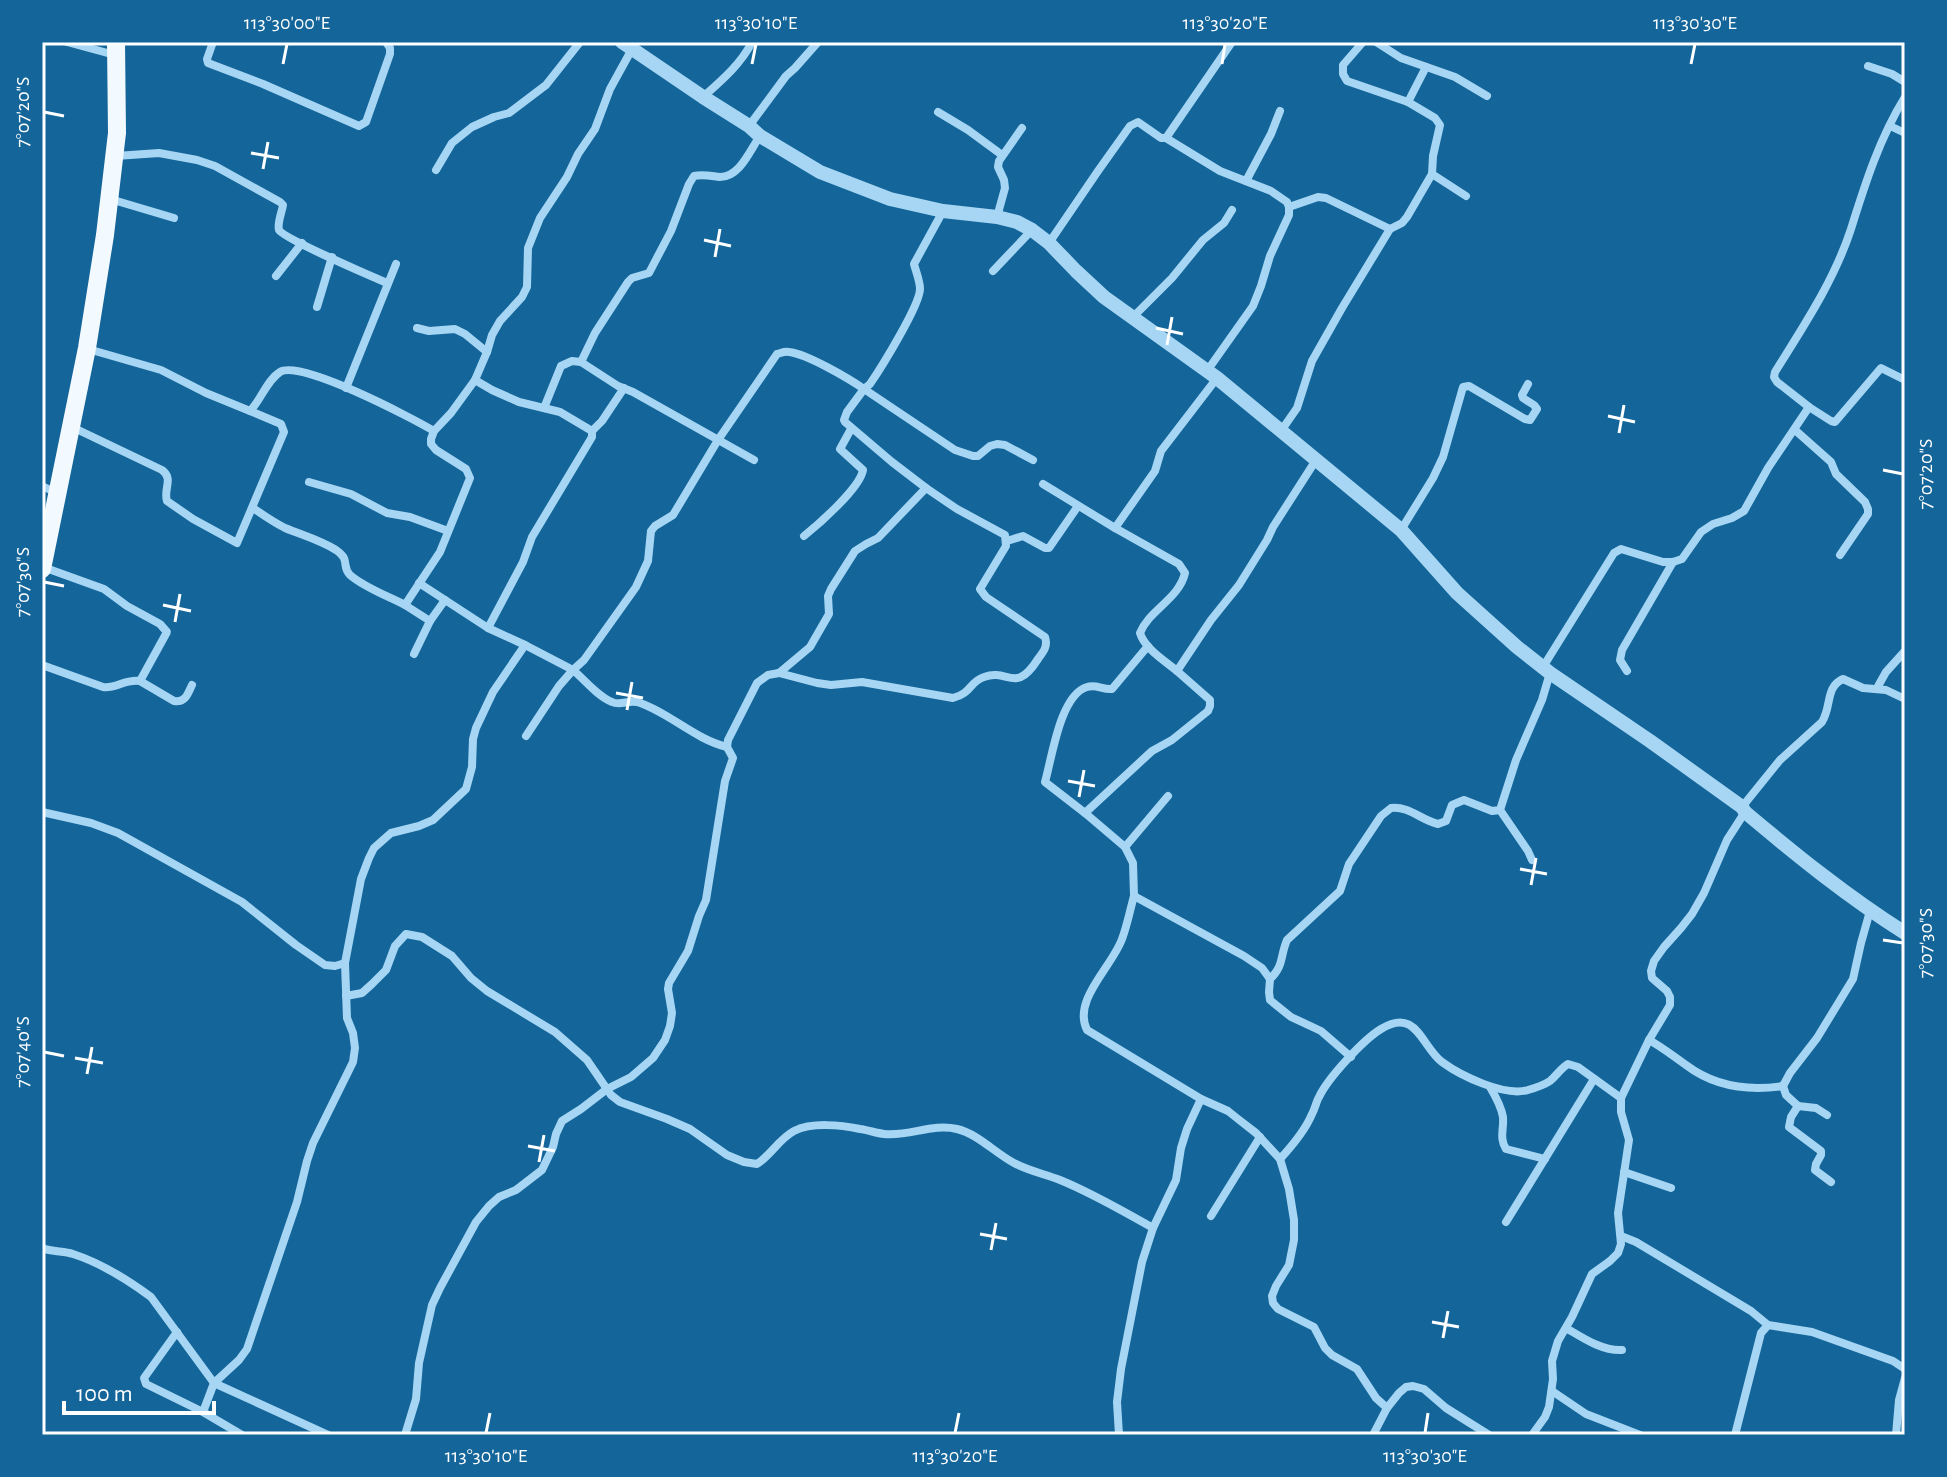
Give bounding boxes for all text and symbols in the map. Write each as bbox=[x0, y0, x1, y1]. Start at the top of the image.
text: 113°30'00"E bbox=[244, 13, 331, 33]
text: 113°30'10"E bbox=[715, 13, 798, 33]
text: 113°30'20"E bbox=[1183, 13, 1268, 33]
text: 113°30'30"E bbox=[1653, 13, 1737, 33]
text: 7°07'20"S bbox=[13, 76, 33, 148]
text: 7°07'20"S bbox=[1916, 438, 1936, 510]
text: 7°07'30"S bbox=[13, 547, 33, 617]
text: 7°07'30"S bbox=[1916, 908, 1936, 978]
text: 7°07'40"S bbox=[13, 1016, 33, 1088]
scale bar bbox=[64, 1365, 214, 1415]
text: 100 m bbox=[76, 1382, 133, 1406]
text: 113°30'10"E bbox=[445, 1446, 528, 1466]
text: 113°30'20"E bbox=[913, 1446, 998, 1466]
text: 113°30'30"E bbox=[1383, 1446, 1467, 1466]

